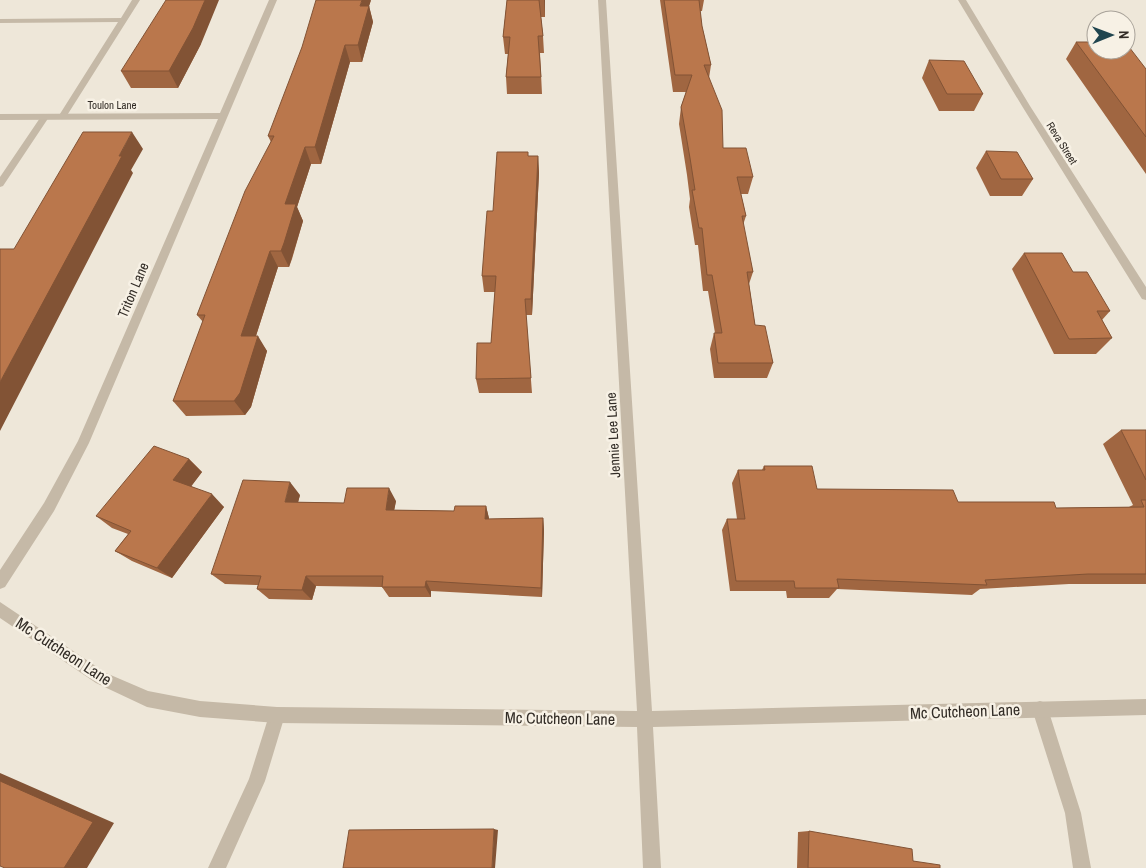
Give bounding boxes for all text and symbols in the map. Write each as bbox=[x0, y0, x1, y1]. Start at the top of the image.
north arrow bbox=[1086, 10, 1136, 60]
text: N bbox=[1115, 30, 1133, 39]
street label: Toulon Lane bbox=[87, 98, 137, 112]
street label: Reva Street bbox=[1043, 119, 1081, 167]
street label: Triton Lane bbox=[113, 260, 153, 320]
street label: Jennie Lee Lane bbox=[602, 392, 624, 478]
street label: Mc Cutcheon Lane bbox=[12, 612, 116, 690]
street label: Mc Cutcheon Lane bbox=[910, 698, 1020, 724]
street label: Mc Cutcheon Lane bbox=[505, 706, 615, 730]

